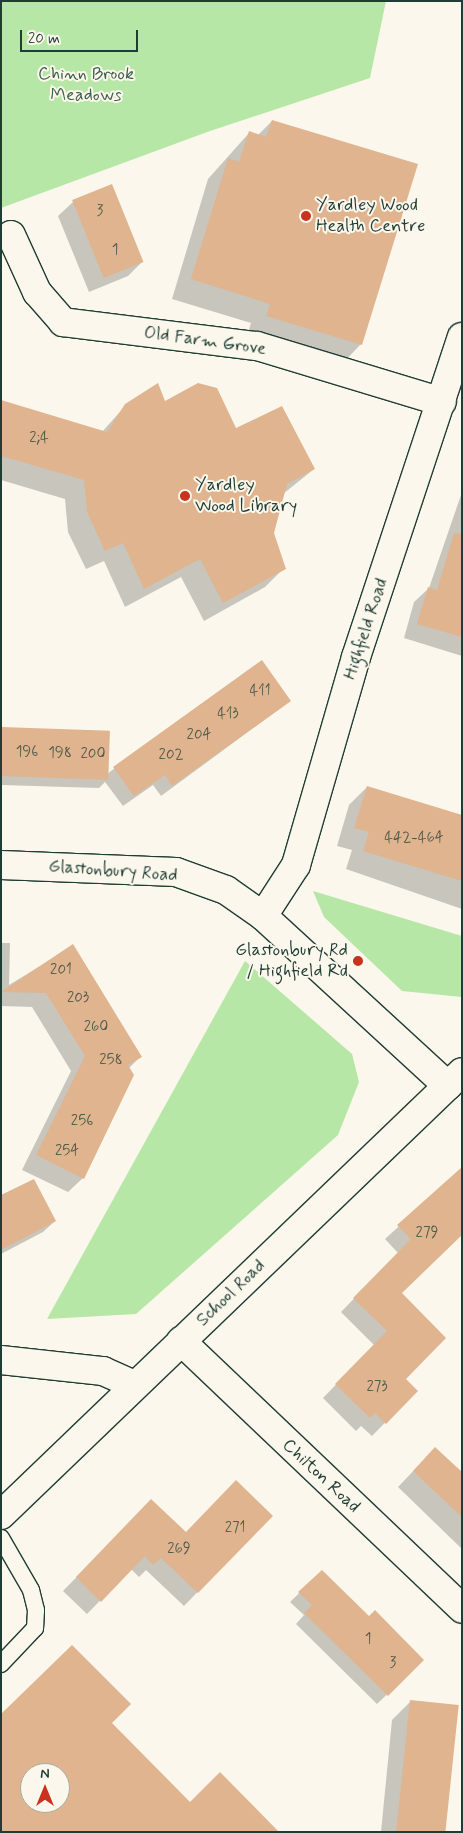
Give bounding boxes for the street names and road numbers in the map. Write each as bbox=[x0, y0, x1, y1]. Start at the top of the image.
street label: Old Farm Grove bbox=[142, 322, 268, 360]
street label: Highfield Road bbox=[340, 576, 392, 682]
street label: Glastonbury Road bbox=[48, 856, 178, 886]
street label: School Road bbox=[192, 1255, 270, 1331]
street label: Chilton Road bbox=[278, 1435, 364, 1517]

